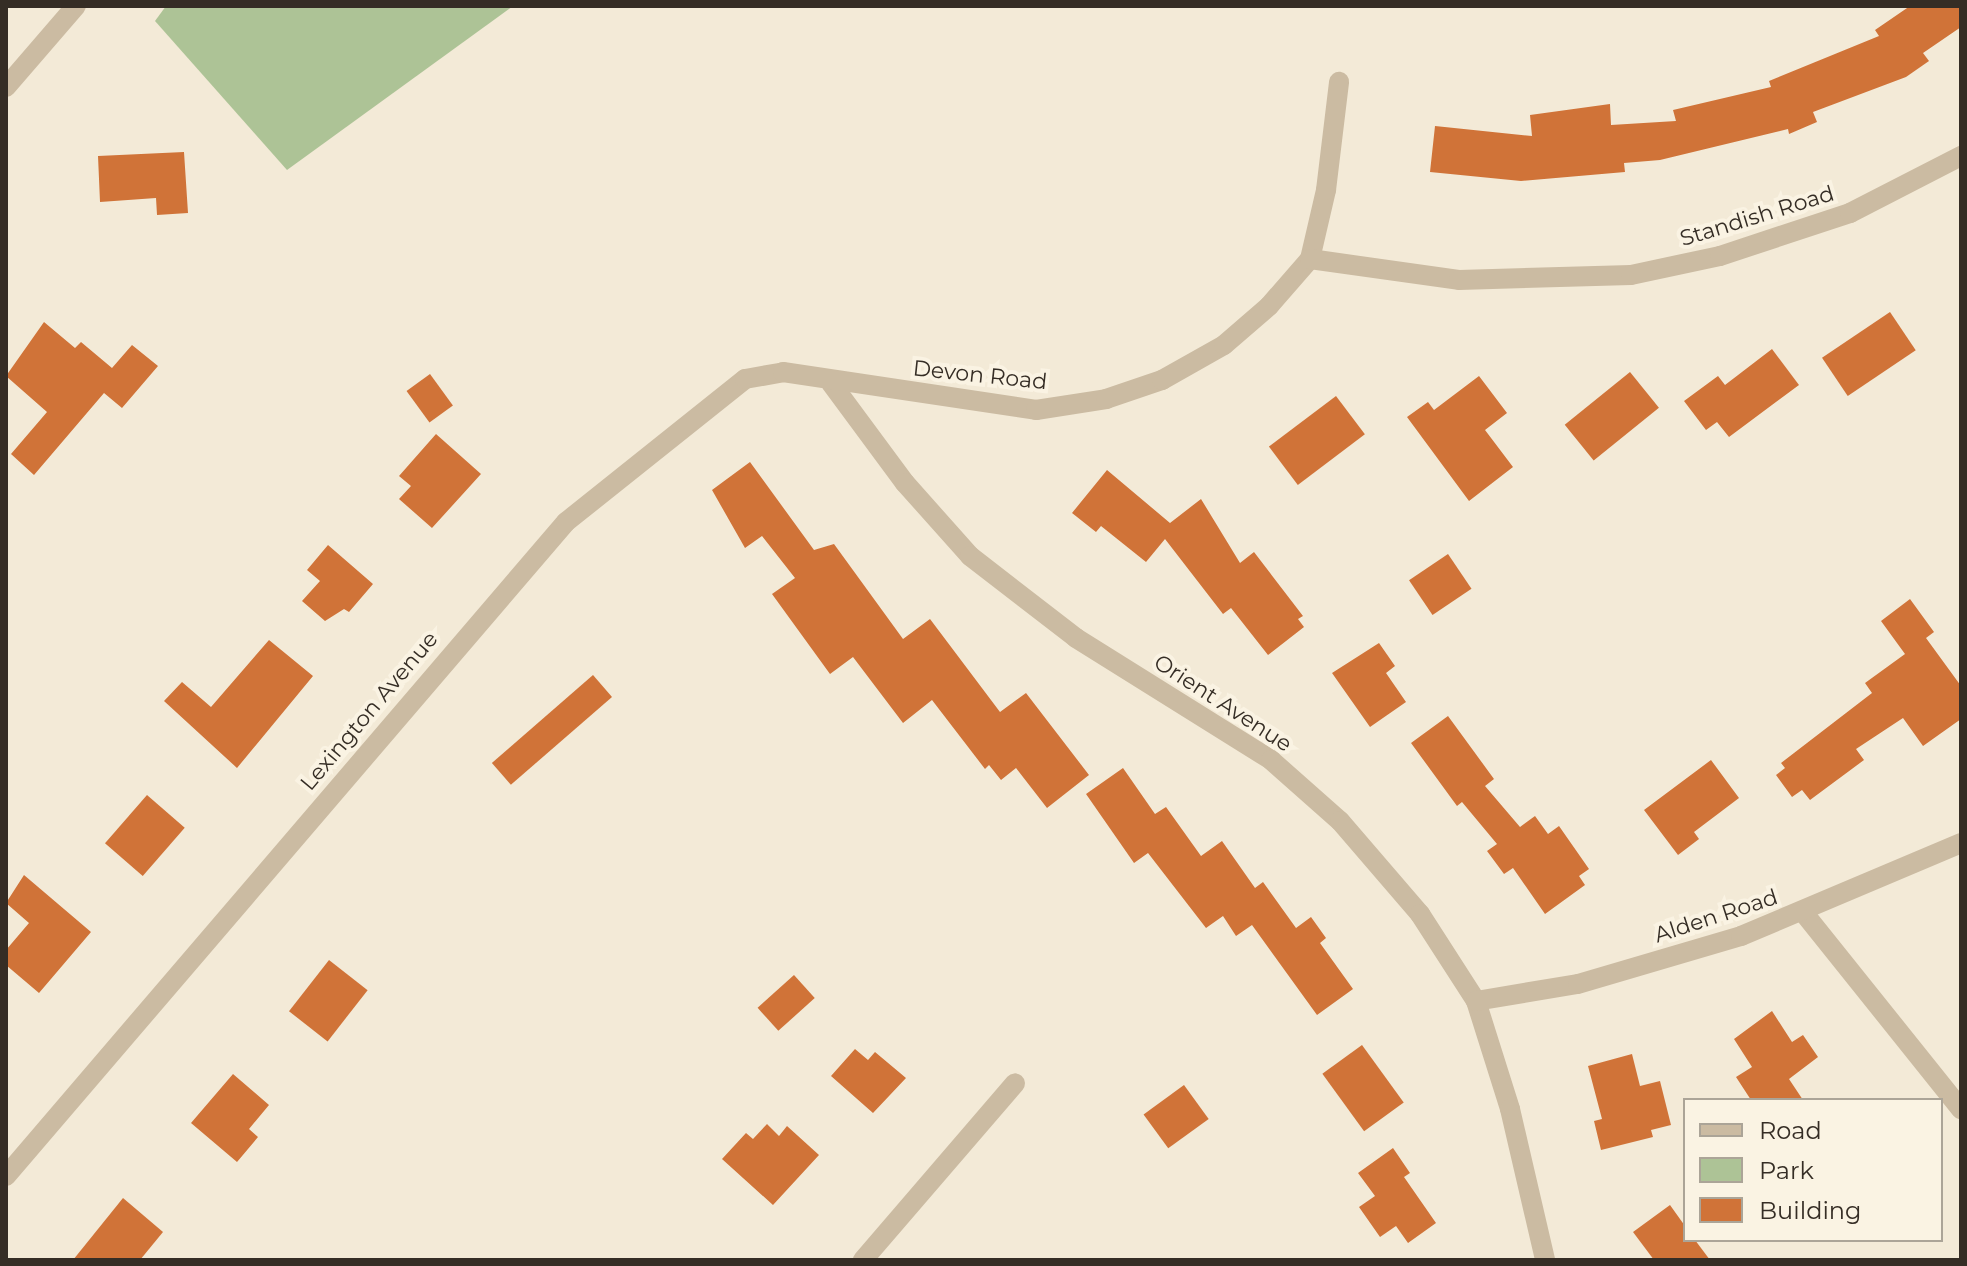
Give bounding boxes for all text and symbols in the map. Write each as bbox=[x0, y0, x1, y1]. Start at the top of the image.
street label: Standish Road bbox=[1677, 180, 1837, 252]
street label: Devon Road bbox=[912, 355, 1048, 395]
street label: Lexington Avenue bbox=[295, 626, 443, 796]
street label: Orient Avenue bbox=[1149, 649, 1297, 757]
street label: Alden Road bbox=[1651, 884, 1781, 948]
legend bbox=[1683, 1098, 1943, 1242]
text: Road bbox=[1759, 1116, 1822, 1145]
text: Park bbox=[1759, 1156, 1814, 1185]
text: Building bbox=[1759, 1196, 1862, 1225]

